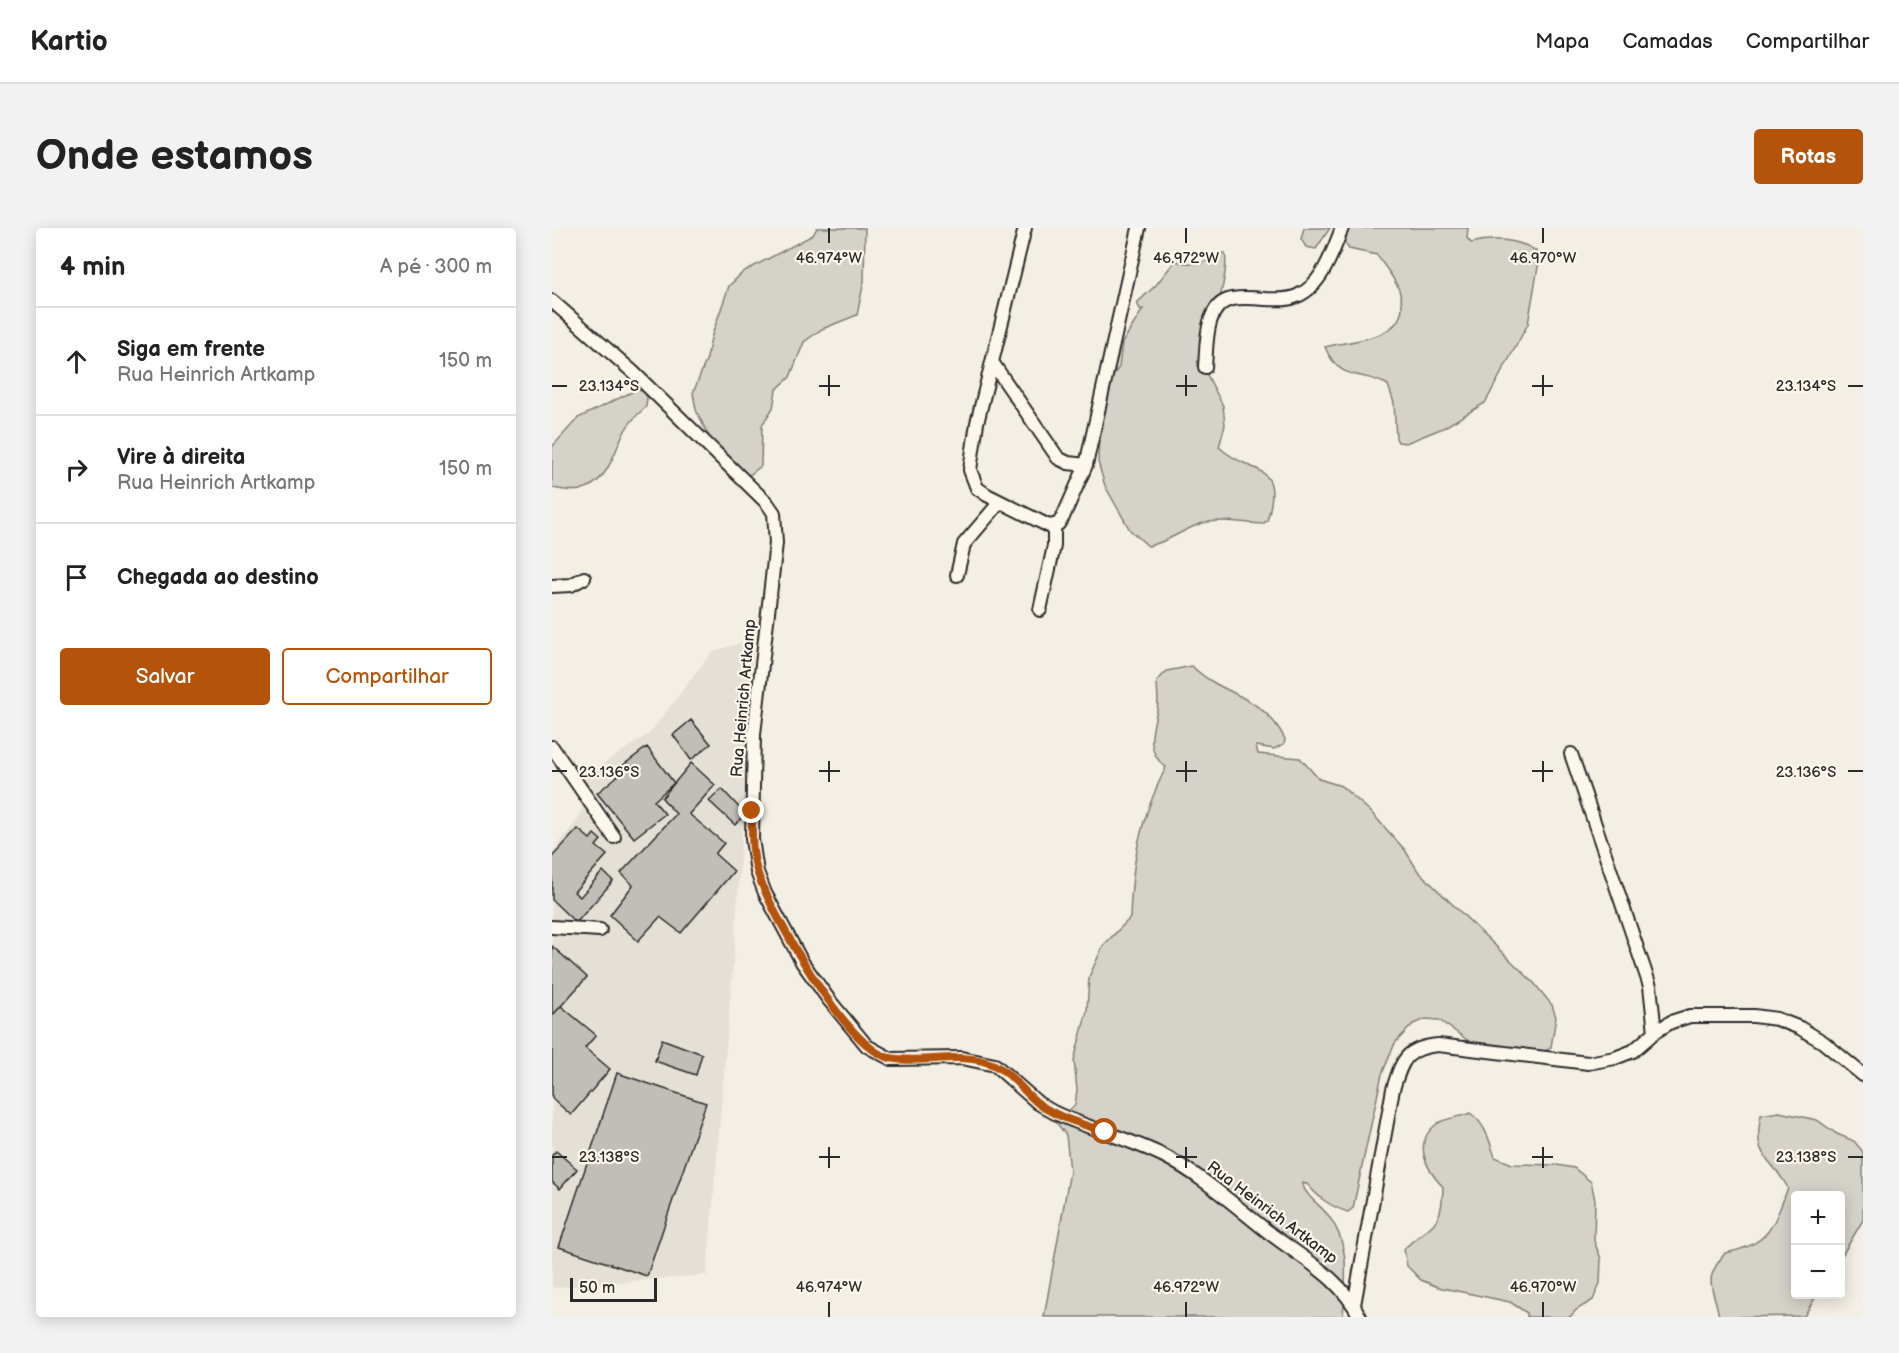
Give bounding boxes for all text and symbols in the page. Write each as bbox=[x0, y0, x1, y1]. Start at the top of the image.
text: Kartio bbox=[30, 25, 108, 58]
text: Mapa bbox=[1535, 29, 1589, 54]
text: Camadas bbox=[1622, 29, 1713, 54]
text: Compartilhar bbox=[1746, 29, 1869, 54]
button: Rotas bbox=[1754, 129, 1863, 184]
text: Onde estamos bbox=[36, 131, 313, 182]
text: 46.974°W bbox=[796, 249, 863, 268]
text: 46.972°W bbox=[1153, 249, 1219, 268]
text: 46.970°W bbox=[1510, 249, 1577, 268]
text: 4 min bbox=[60, 252, 125, 283]
text: A pé · 300 m bbox=[380, 255, 492, 279]
text: Siga em frente bbox=[117, 336, 265, 363]
icon: ahead bbox=[60, 345, 93, 378]
text: 150 m bbox=[439, 349, 492, 373]
text: Rua Heinrich Artkamp bbox=[117, 363, 315, 387]
text: 23.134°S bbox=[579, 377, 639, 396]
text: 23.134°S bbox=[1776, 377, 1836, 396]
text: Vire à direita bbox=[117, 444, 245, 471]
icon: right bbox=[60, 453, 93, 486]
text: 150 m bbox=[439, 457, 492, 481]
text: Rua Heinrich Artkamp bbox=[117, 471, 315, 495]
icon: arrive bbox=[60, 561, 93, 594]
text: Chegada ao destino bbox=[117, 564, 319, 591]
street label: Rua Heinrich Artkamp bbox=[728, 618, 760, 778]
button: Salvar bbox=[60, 648, 270, 705]
button: Compartilhar bbox=[282, 648, 492, 705]
text: 23.136°S bbox=[579, 763, 639, 782]
text: 23.136°S bbox=[1776, 763, 1836, 782]
route end bbox=[738, 797, 764, 823]
route start bbox=[1091, 1118, 1117, 1144]
text: 23.138°S bbox=[579, 1148, 639, 1167]
text: 23.138°S bbox=[1776, 1148, 1836, 1167]
street label: Rua Heinrich Artkamp bbox=[1203, 1158, 1341, 1268]
map controls bbox=[1791, 1191, 1845, 1299]
button: + bbox=[1791, 1191, 1845, 1245]
button: − bbox=[1791, 1245, 1845, 1299]
scale bar bbox=[570, 1275, 657, 1302]
text: 46.974°W bbox=[796, 1278, 863, 1297]
text: 46.972°W bbox=[1153, 1278, 1219, 1297]
text: 46.970°W bbox=[1510, 1278, 1577, 1297]
text: 50 m bbox=[579, 1279, 615, 1298]

